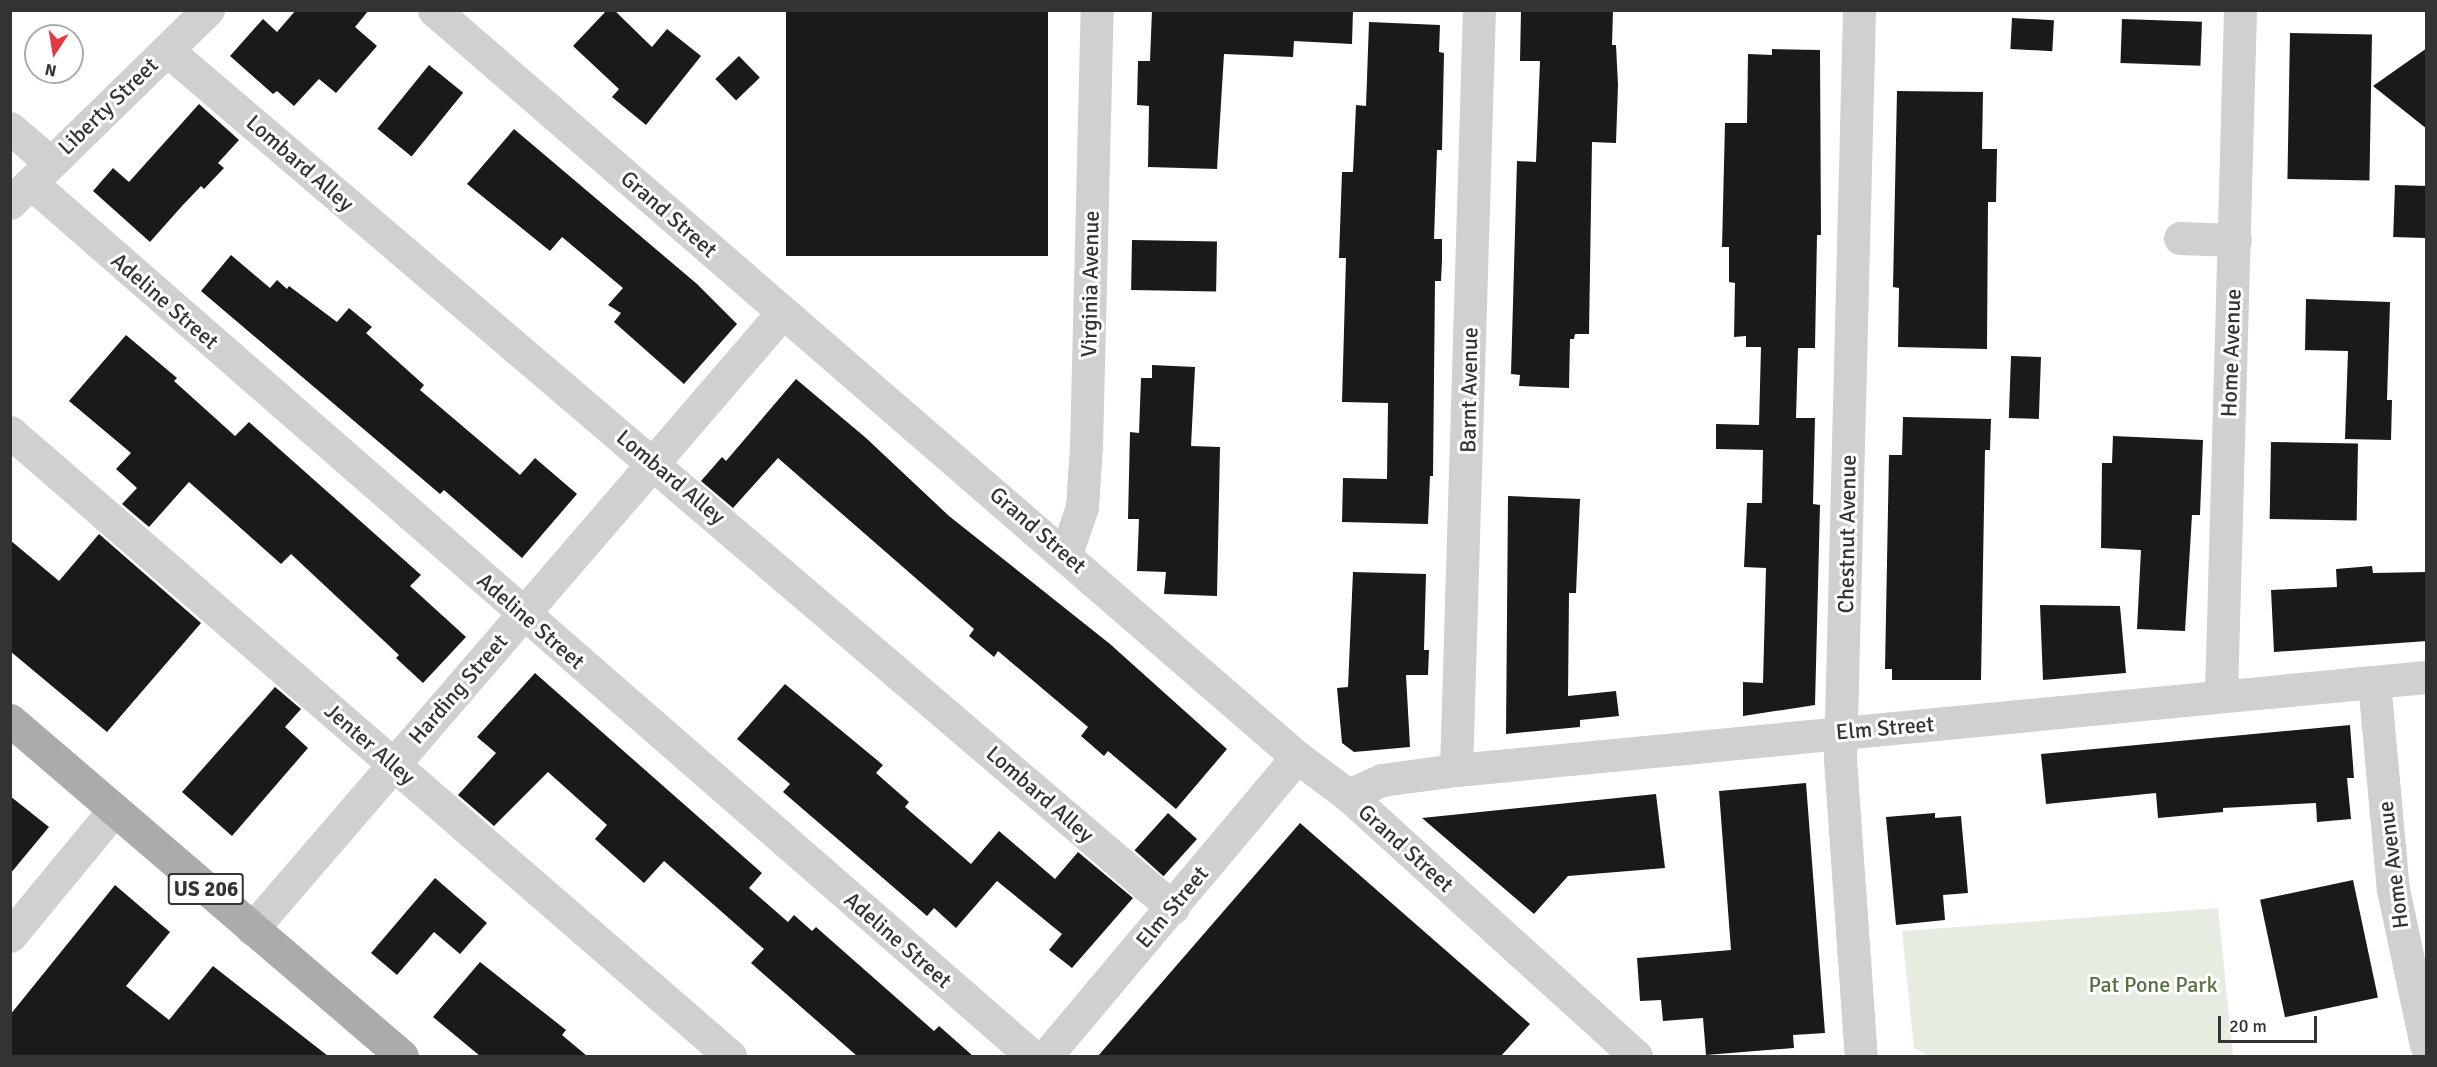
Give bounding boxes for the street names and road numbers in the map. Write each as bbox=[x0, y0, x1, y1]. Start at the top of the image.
street label: Liberty Street bbox=[53, 52, 163, 160]
street label: Lombard Alley bbox=[241, 109, 359, 217]
street label: Grand Street bbox=[615, 165, 723, 263]
street label: Virginia Avenue bbox=[1076, 210, 1104, 358]
street label: Adeline Street bbox=[106, 247, 224, 355]
street label: Home Avenue bbox=[2216, 288, 2246, 418]
street label: Barnt Avenue bbox=[1455, 327, 1483, 453]
street label: Lombard Alley bbox=[611, 424, 731, 530]
street label: Chestnut Avenue bbox=[1832, 454, 1862, 614]
street label: Grand Street bbox=[984, 481, 1092, 579]
street label: Adeline Street bbox=[472, 567, 590, 675]
street label: Harding Street bbox=[403, 629, 513, 749]
street label: Jenter Alley bbox=[319, 698, 421, 790]
street label: Elm Street bbox=[1835, 711, 1935, 745]
street label: Lombard Alley bbox=[981, 740, 1099, 848]
street label: Grand Street bbox=[1353, 798, 1459, 898]
street label: Home Avenue bbox=[2372, 800, 2414, 930]
street label: Elm Street bbox=[1130, 861, 1214, 953]
road number: US 206 bbox=[167, 871, 245, 907]
street label: Adeline Street bbox=[839, 886, 957, 994]

